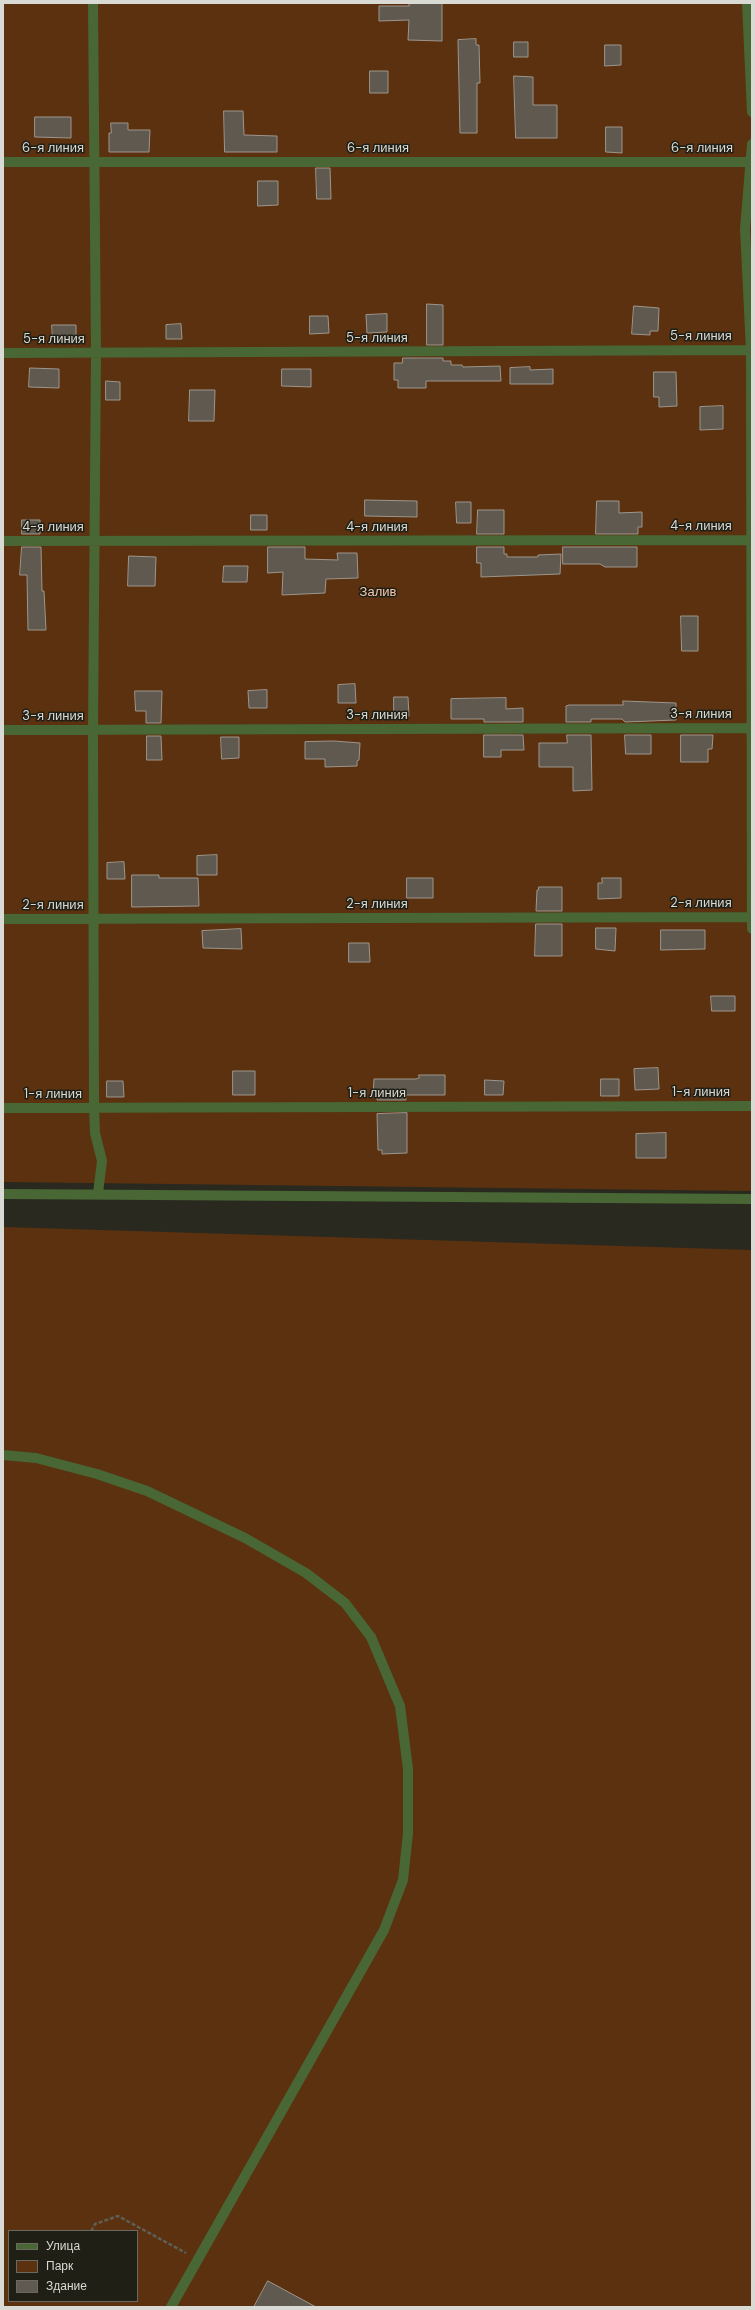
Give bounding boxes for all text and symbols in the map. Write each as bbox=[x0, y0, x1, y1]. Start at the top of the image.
street label: 6-я линия bbox=[22, 141, 84, 157]
street label: 6-я линия bbox=[347, 141, 409, 157]
street label: 6-я линия bbox=[671, 141, 733, 157]
street label: 5-я линия bbox=[670, 329, 732, 345]
street label: 5-я линия bbox=[346, 331, 408, 347]
street label: 5-я линия bbox=[23, 332, 85, 348]
street label: 4-я линия bbox=[670, 519, 732, 535]
street label: 4-я линия bbox=[22, 520, 84, 536]
street label: 4-я линия bbox=[346, 520, 408, 536]
park label: Залив bbox=[360, 585, 396, 601]
street label: 3-я линия bbox=[670, 707, 732, 723]
street label: 3-я линия bbox=[346, 708, 408, 724]
street label: 3-я линия bbox=[22, 709, 84, 725]
street label: 2-я линия bbox=[670, 896, 732, 912]
street label: 2-я линия bbox=[346, 897, 408, 913]
street label: 2-я линия bbox=[22, 898, 84, 914]
street label: 1-я линия bbox=[672, 1085, 730, 1101]
street label: 1-я линия bbox=[348, 1086, 406, 1102]
street label: 1-я линия bbox=[24, 1087, 82, 1103]
legend bbox=[8, 2230, 138, 2302]
text: Улица bbox=[46, 2238, 80, 2254]
text: Парк bbox=[46, 2258, 73, 2274]
text: Здание bbox=[46, 2278, 87, 2294]

